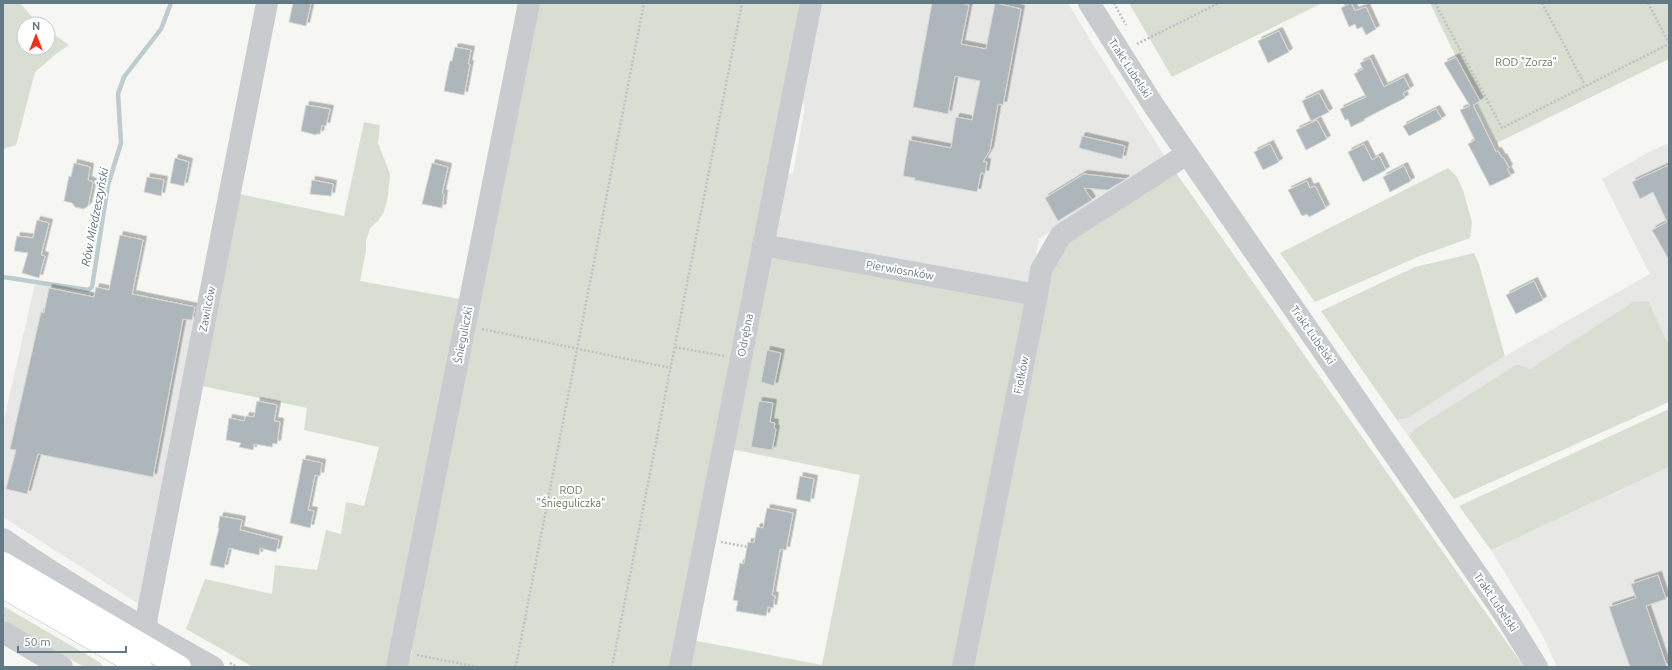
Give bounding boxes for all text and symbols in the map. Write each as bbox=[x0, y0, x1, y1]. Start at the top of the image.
north arrow bbox=[16, 16, 56, 56]
text: N bbox=[32, 20, 40, 32]
street label: Trakt Lubelski bbox=[1106, 36, 1154, 100]
park label: ROD "Zorza" bbox=[1495, 56, 1557, 68]
water label: Rów Miedzeszyński bbox=[79, 165, 111, 267]
street label: Pierwiosnków bbox=[865, 258, 935, 282]
street label: Zawilców bbox=[197, 285, 217, 333]
street label: Trakt Lubelski bbox=[1289, 304, 1337, 366]
street label: Śnieguliczki bbox=[451, 306, 474, 364]
street label: Odrębna bbox=[735, 312, 755, 358]
street label: Fiołków bbox=[1011, 355, 1031, 395]
park label: ROD "Śnieguliczka" bbox=[537, 484, 605, 509]
street label: Trakt Lubelski bbox=[1472, 570, 1520, 634]
scale bar bbox=[18, 628, 126, 654]
text: 50 m bbox=[24, 635, 51, 648]

